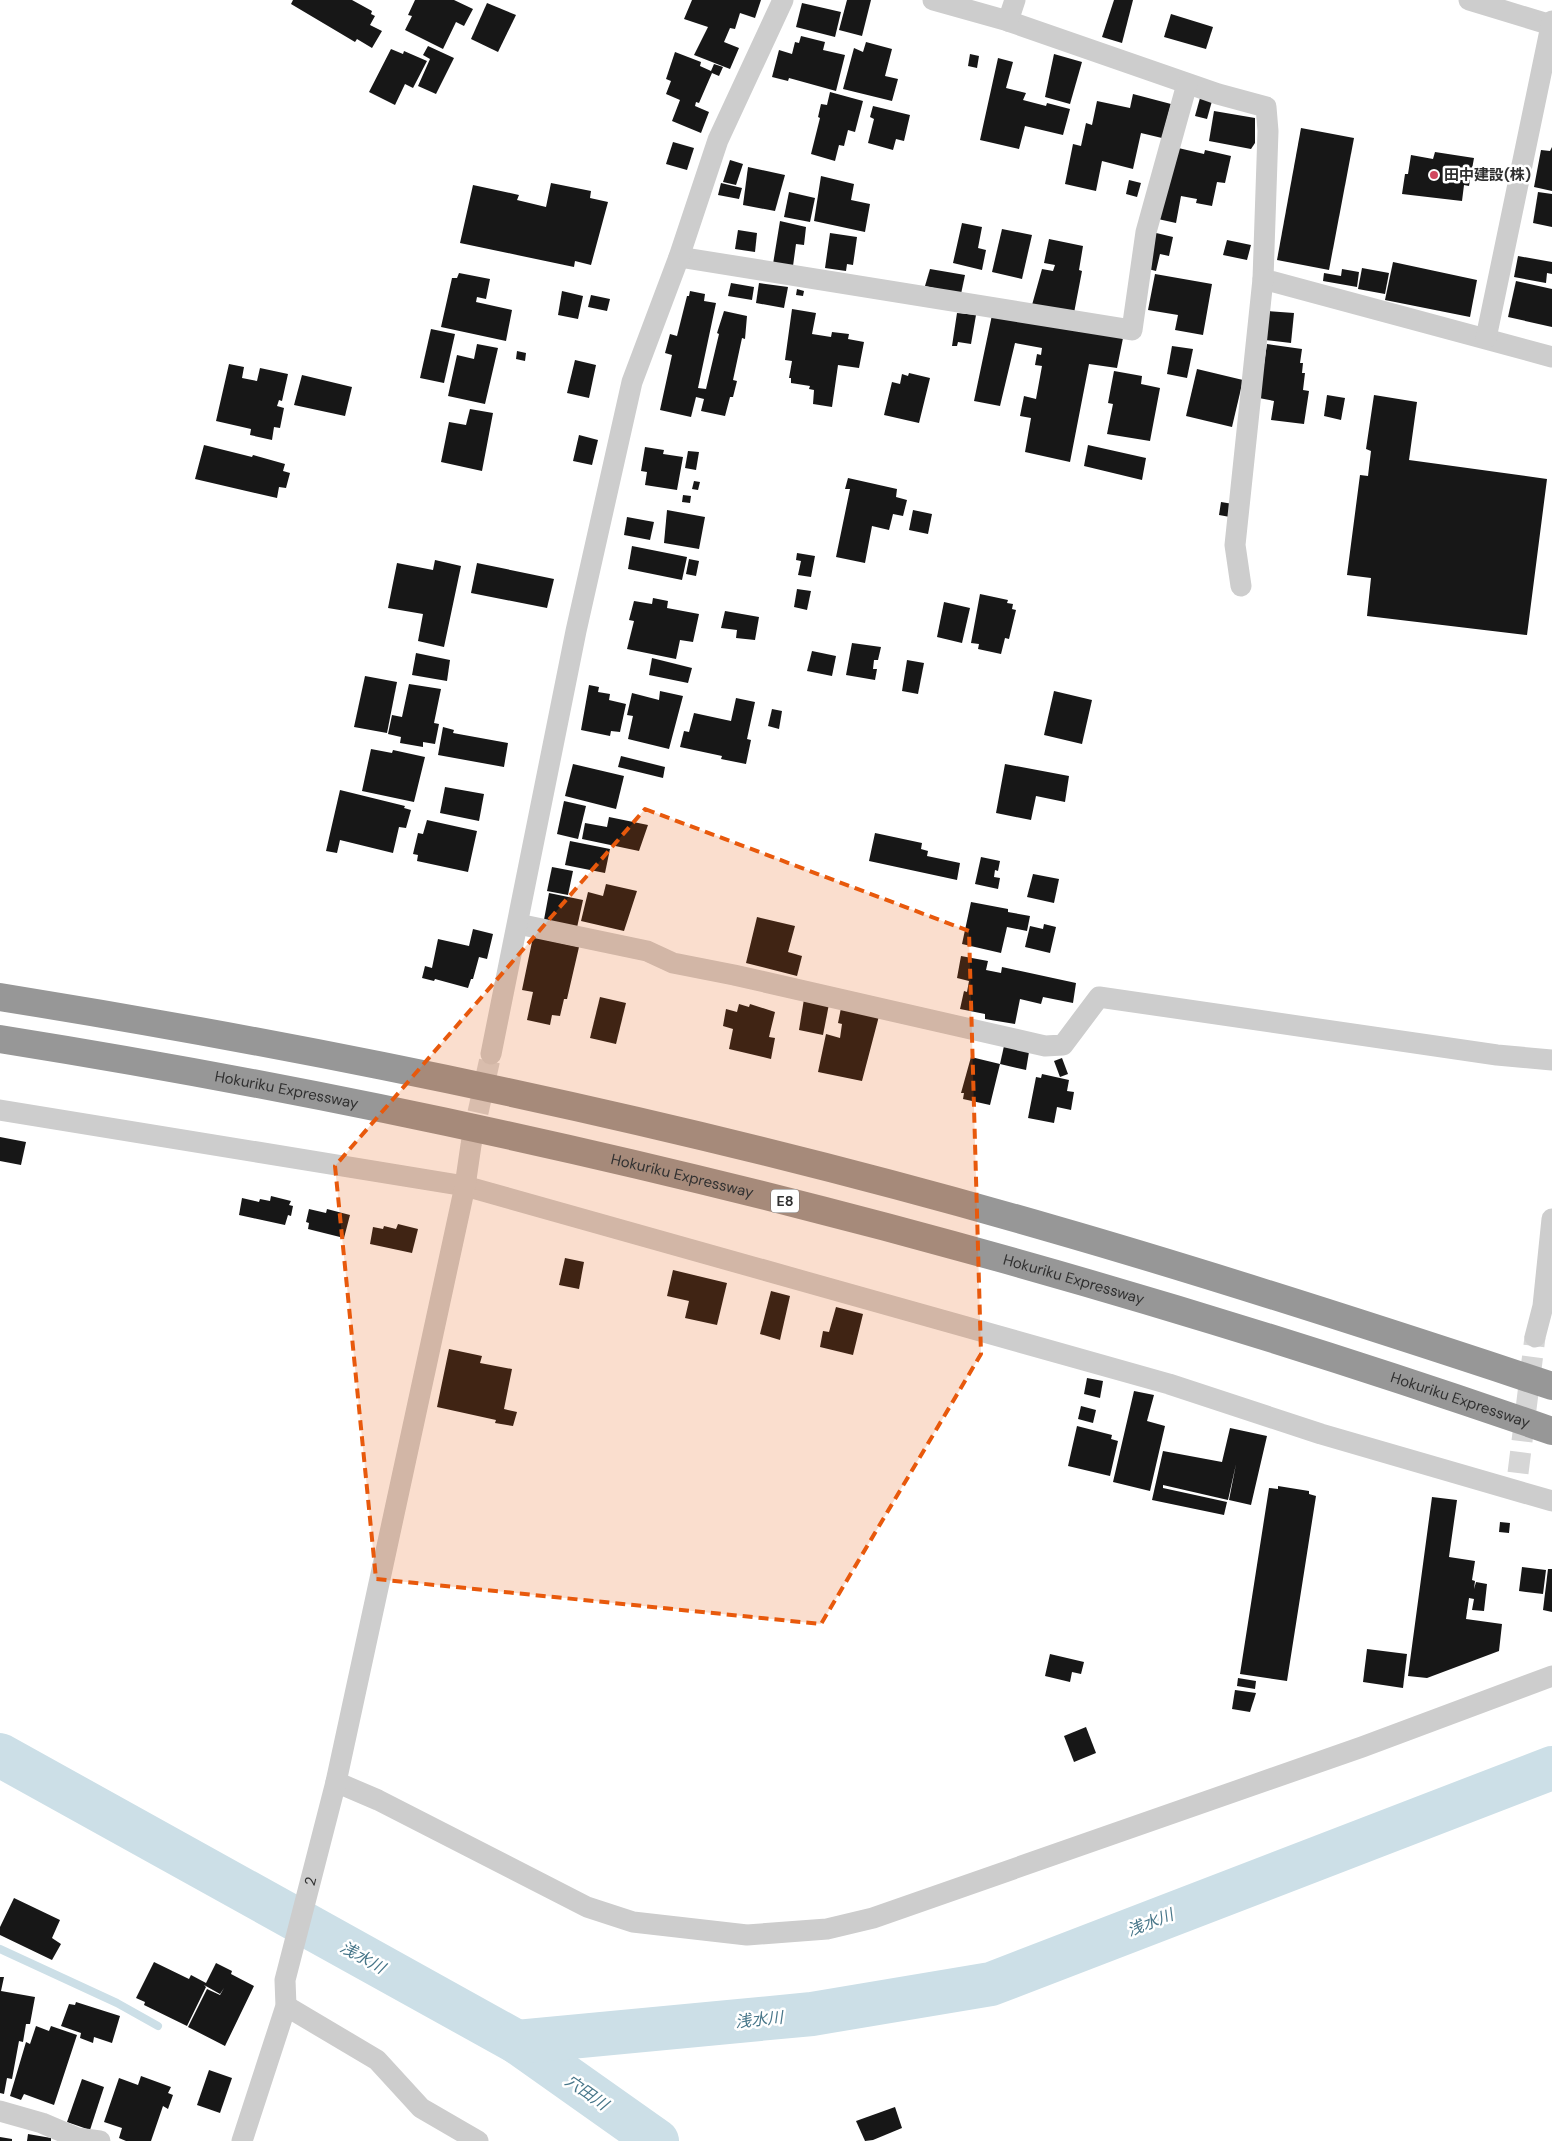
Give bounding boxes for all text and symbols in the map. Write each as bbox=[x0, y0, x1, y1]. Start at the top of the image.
place label: 田中建設(株) bbox=[1444, 165, 1531, 185]
marker: 田中建設(株) bbox=[1428, 169, 1440, 181]
street label: Hokuriku Expressway bbox=[213, 1066, 361, 1114]
street label: Hokuriku Expressway bbox=[609, 1149, 756, 1203]
road number: E8 bbox=[771, 1190, 799, 1212]
street label: Hokuriku Expressway bbox=[1001, 1250, 1147, 1309]
street label: Hokuriku Expressway bbox=[1388, 1367, 1533, 1433]
street label: 2 bbox=[300, 1875, 321, 1888]
water label: 浅水川 bbox=[1124, 1903, 1178, 1941]
water label: 浅水川 bbox=[337, 1937, 391, 1979]
water label: 浅水川 bbox=[734, 2006, 786, 2032]
water label: 穴田川 bbox=[561, 2070, 614, 2116]

